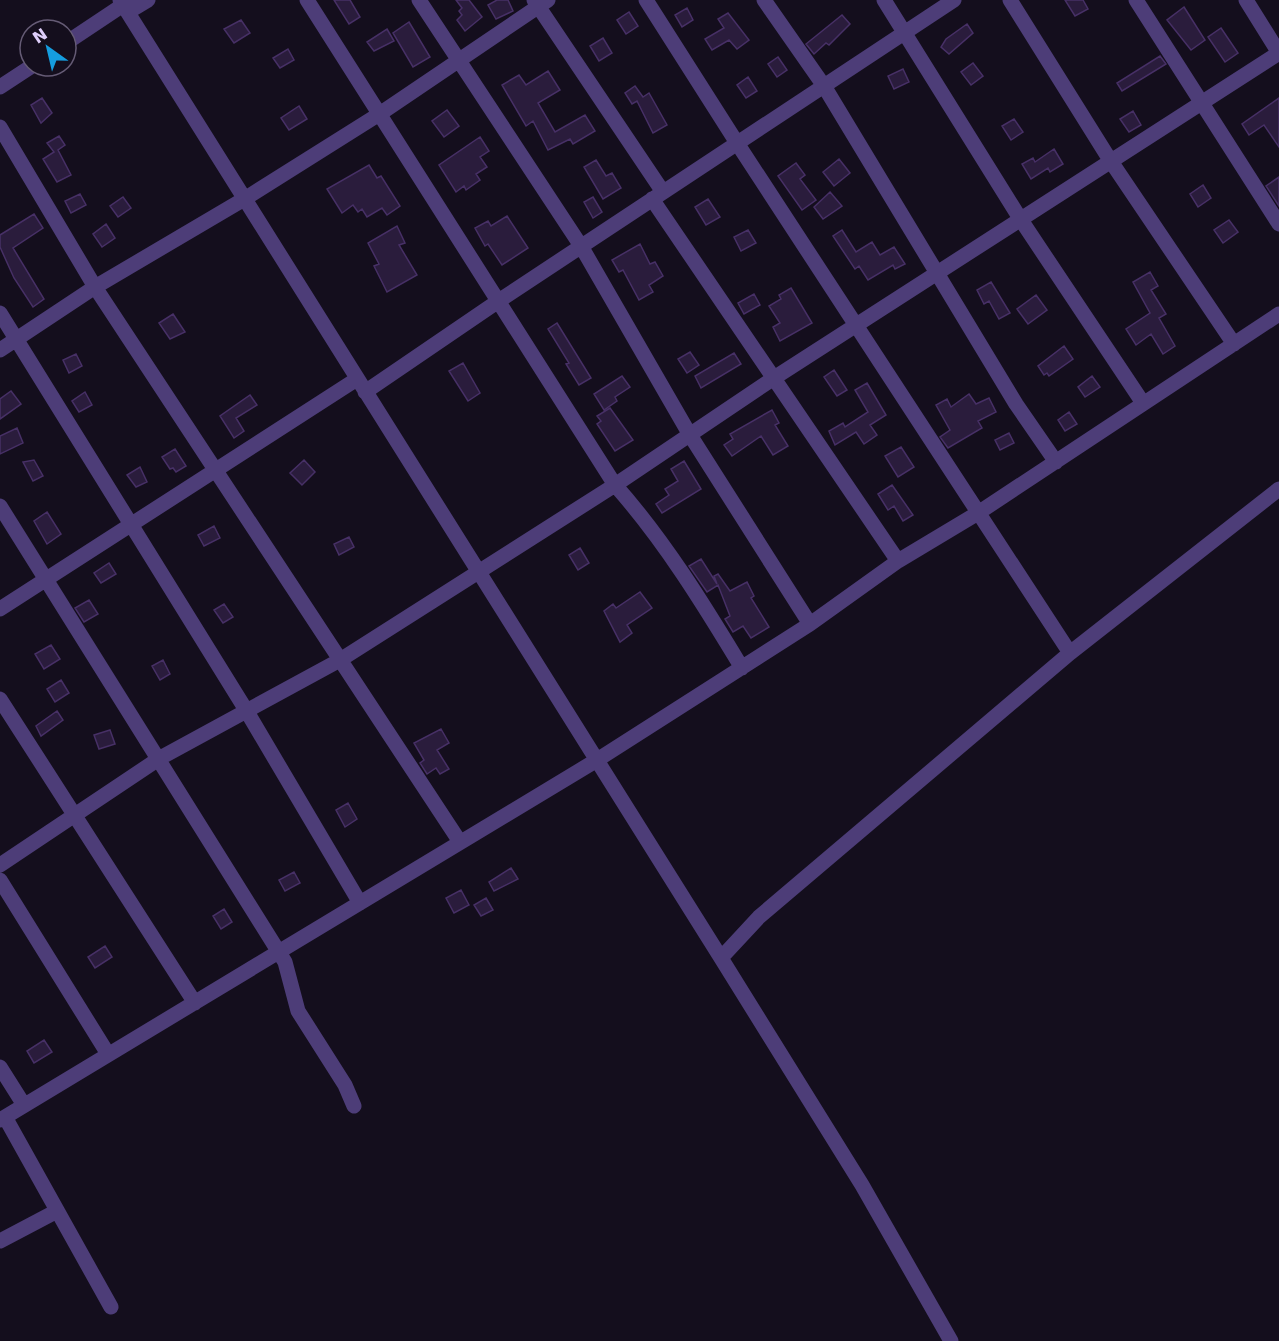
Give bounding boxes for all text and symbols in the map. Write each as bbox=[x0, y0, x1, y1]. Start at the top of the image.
north arrow bbox=[18, 18, 78, 78]
text: N bbox=[29, 24, 51, 48]

